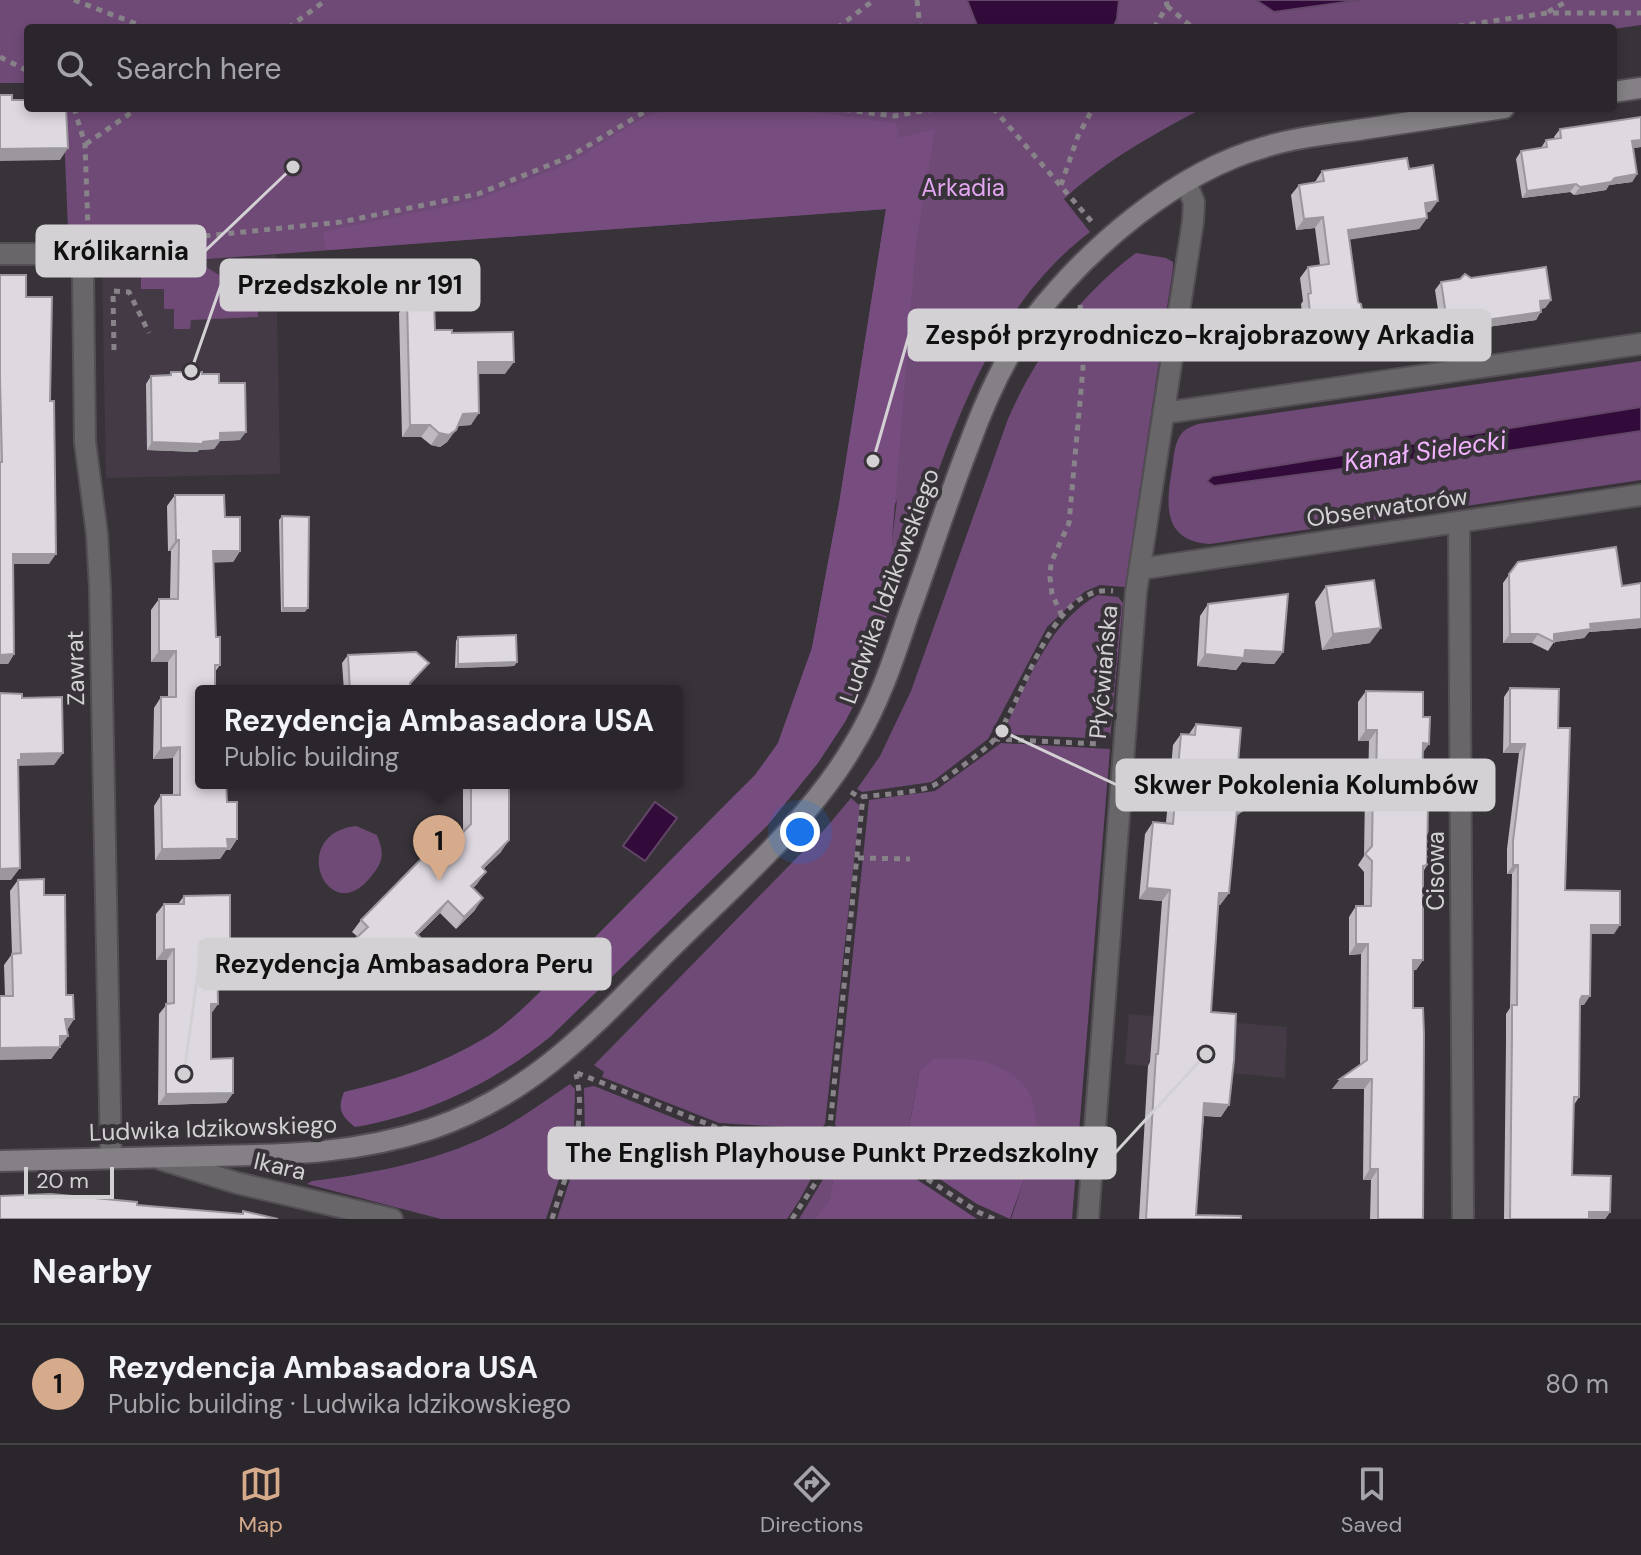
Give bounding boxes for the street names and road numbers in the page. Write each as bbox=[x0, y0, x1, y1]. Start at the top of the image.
street label: Ludwika Idzikowskiego bbox=[832, 464, 946, 708]
street label: Obserwatorów bbox=[1304, 480, 1470, 534]
street label: Płyćwiańska bbox=[1082, 604, 1124, 740]
street label: Zawrat bbox=[59, 630, 91, 706]
street label: Cisowa bbox=[1420, 831, 1451, 911]
street label: Ludwika Idzikowskiego bbox=[88, 1108, 338, 1148]
street label: Ikara bbox=[251, 1145, 309, 1187]

